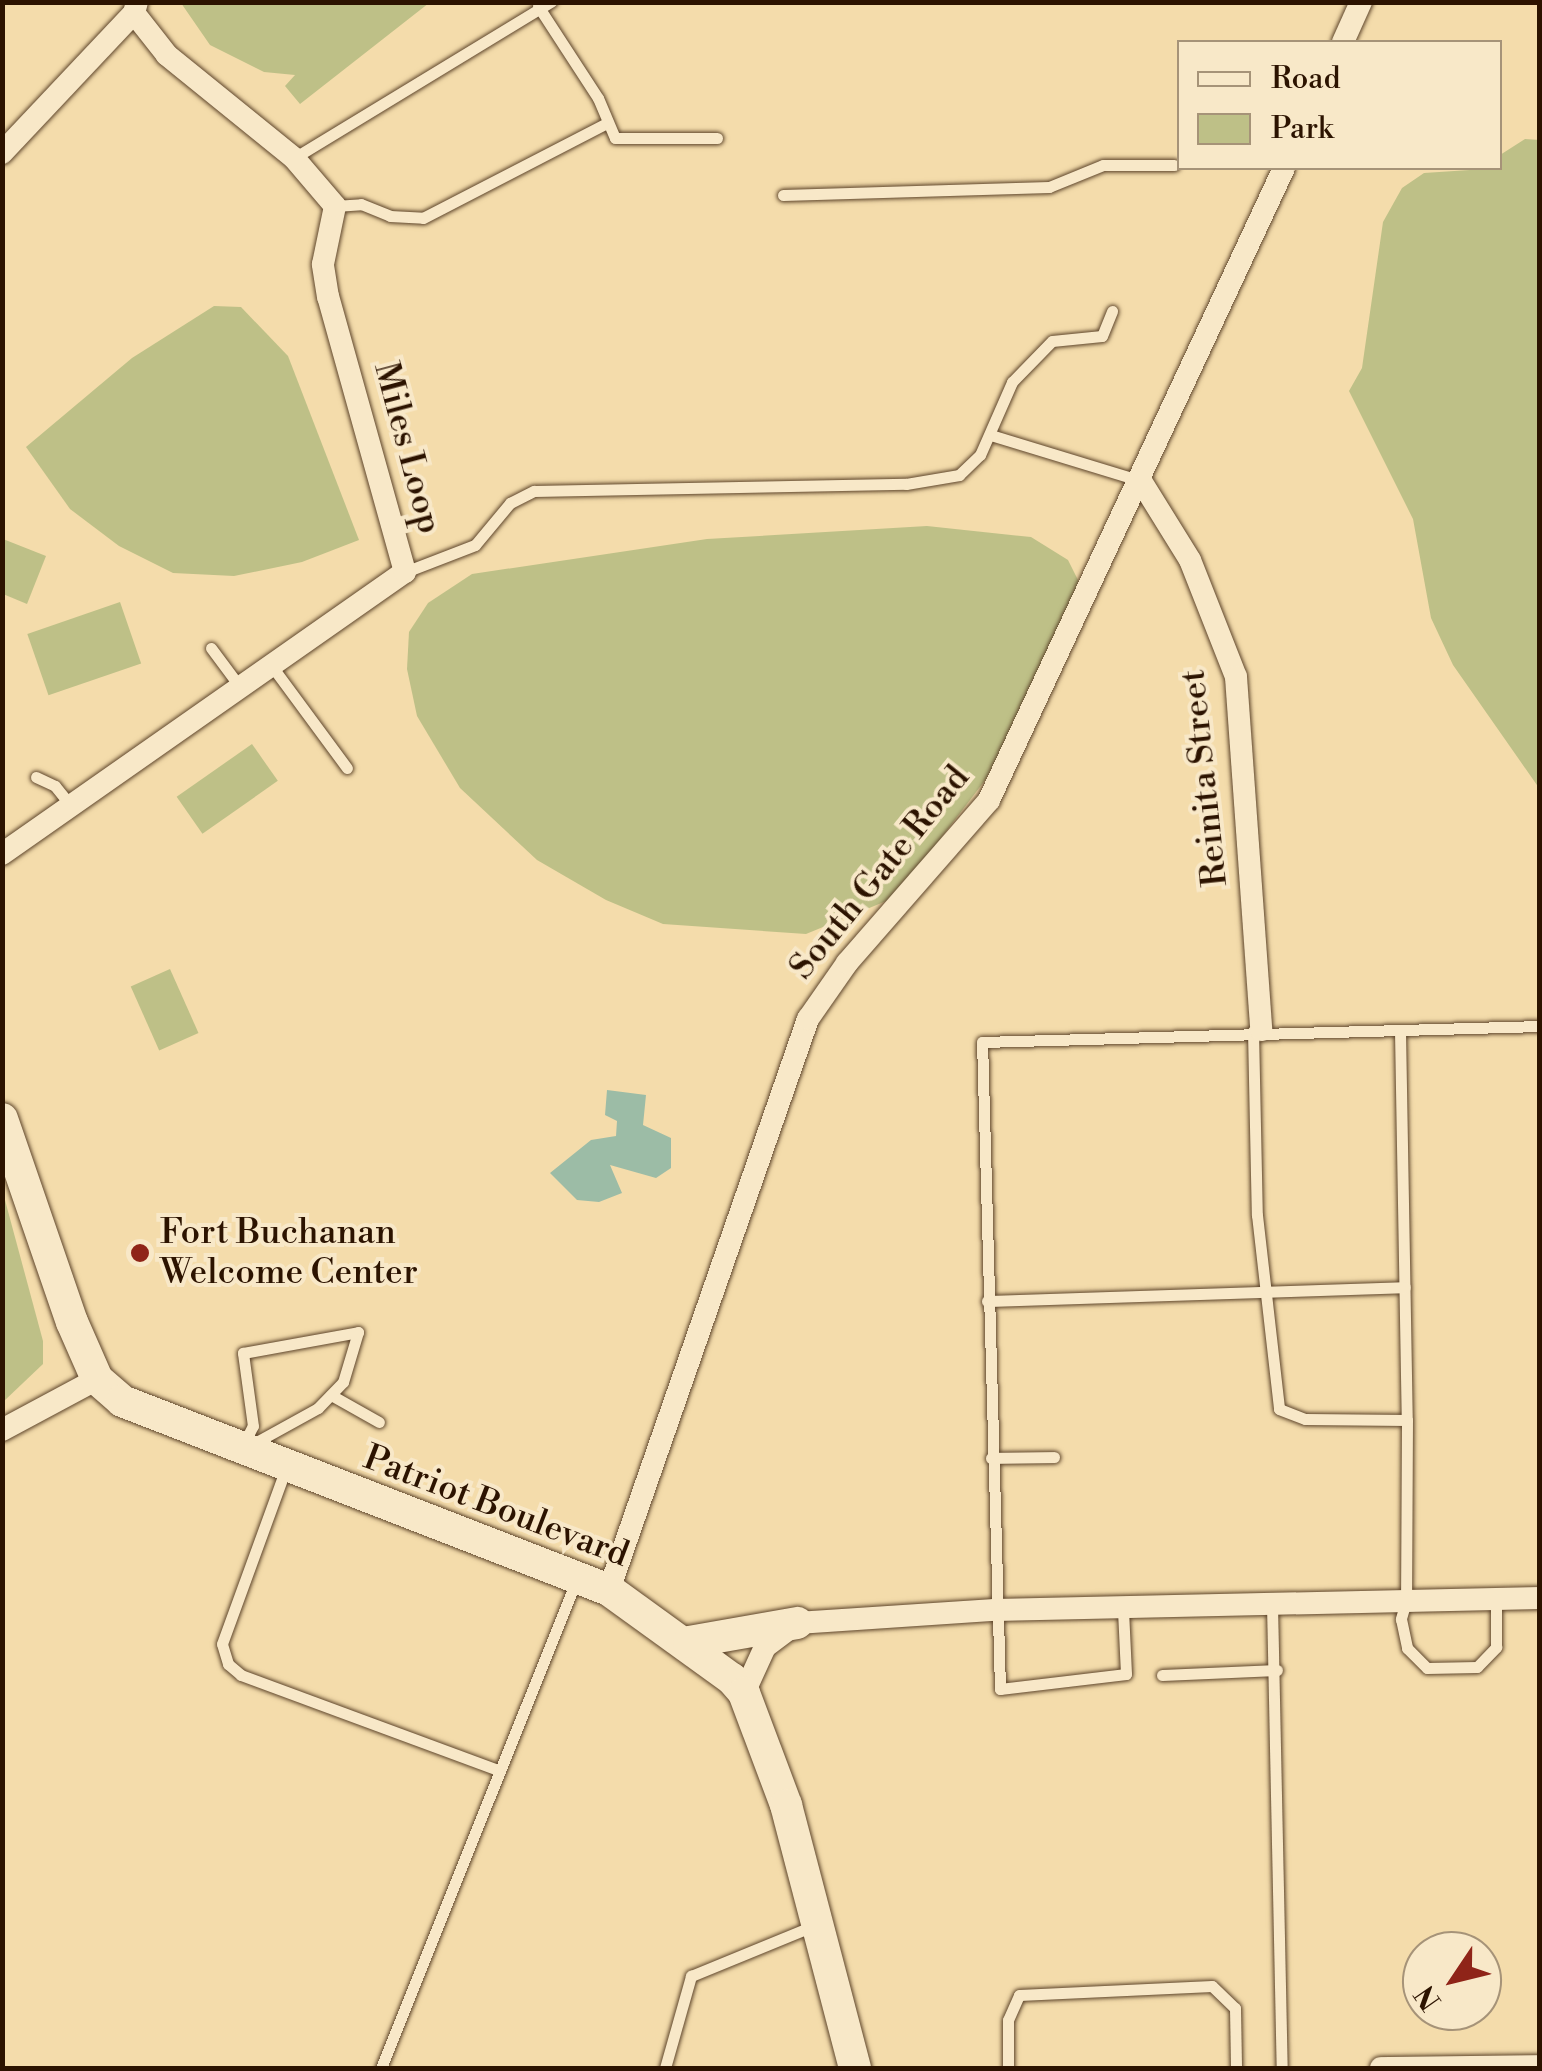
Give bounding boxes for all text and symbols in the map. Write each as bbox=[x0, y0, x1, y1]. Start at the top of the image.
legend bbox=[1177, 40, 1502, 170]
text: Road bbox=[1271, 60, 1341, 98]
text: Park bbox=[1271, 110, 1333, 148]
street label: Miles Loop bbox=[364, 358, 450, 538]
street label: Reinita Street bbox=[1173, 667, 1237, 889]
street label: South Gate Road bbox=[781, 758, 979, 988]
place label: Fort Buchanan Welcome Center bbox=[160, 1212, 418, 1294]
marker: Fort Buchanan Welcome Center bbox=[129, 1242, 151, 1264]
street label: Patriot Boulevard bbox=[358, 1437, 634, 1577]
north arrow bbox=[1402, 1931, 1502, 2031]
text: N bbox=[1408, 1978, 1449, 2016]

